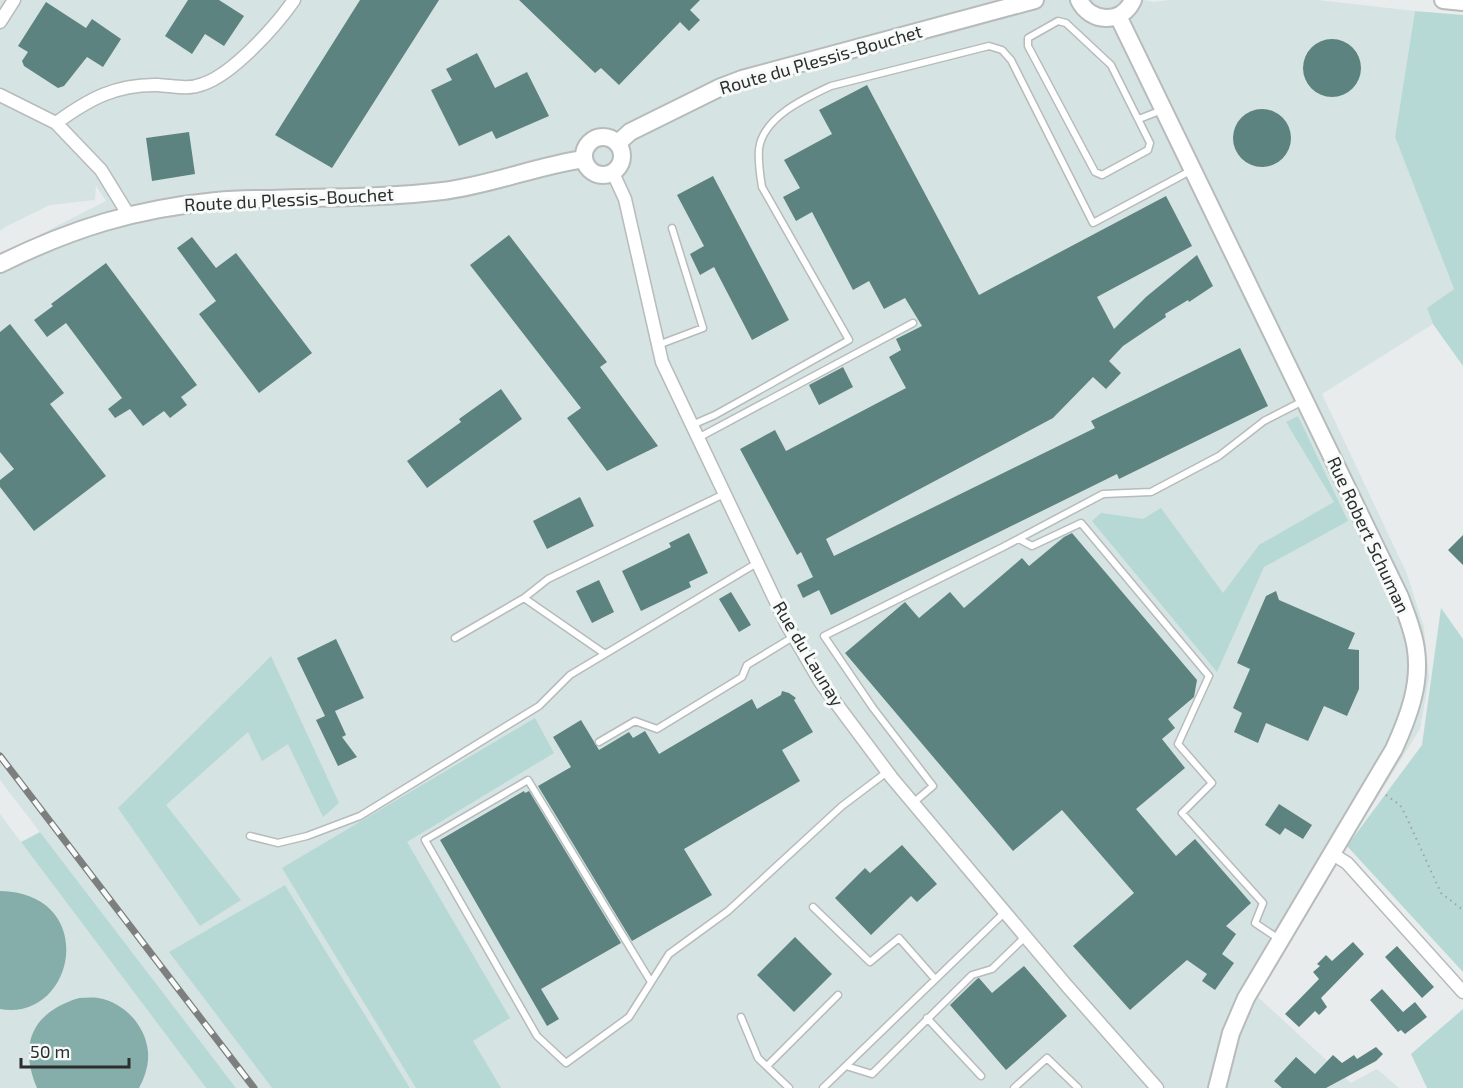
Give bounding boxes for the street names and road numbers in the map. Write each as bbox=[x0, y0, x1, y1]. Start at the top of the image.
street label: Route du Plessis-Bouchet bbox=[717, 20, 925, 99]
street label: Route du Plessis-Bouchet bbox=[184, 183, 394, 215]
street label: Rue Robert Schuman bbox=[1323, 453, 1415, 616]
street label: Rue du Launay bbox=[769, 597, 849, 711]

